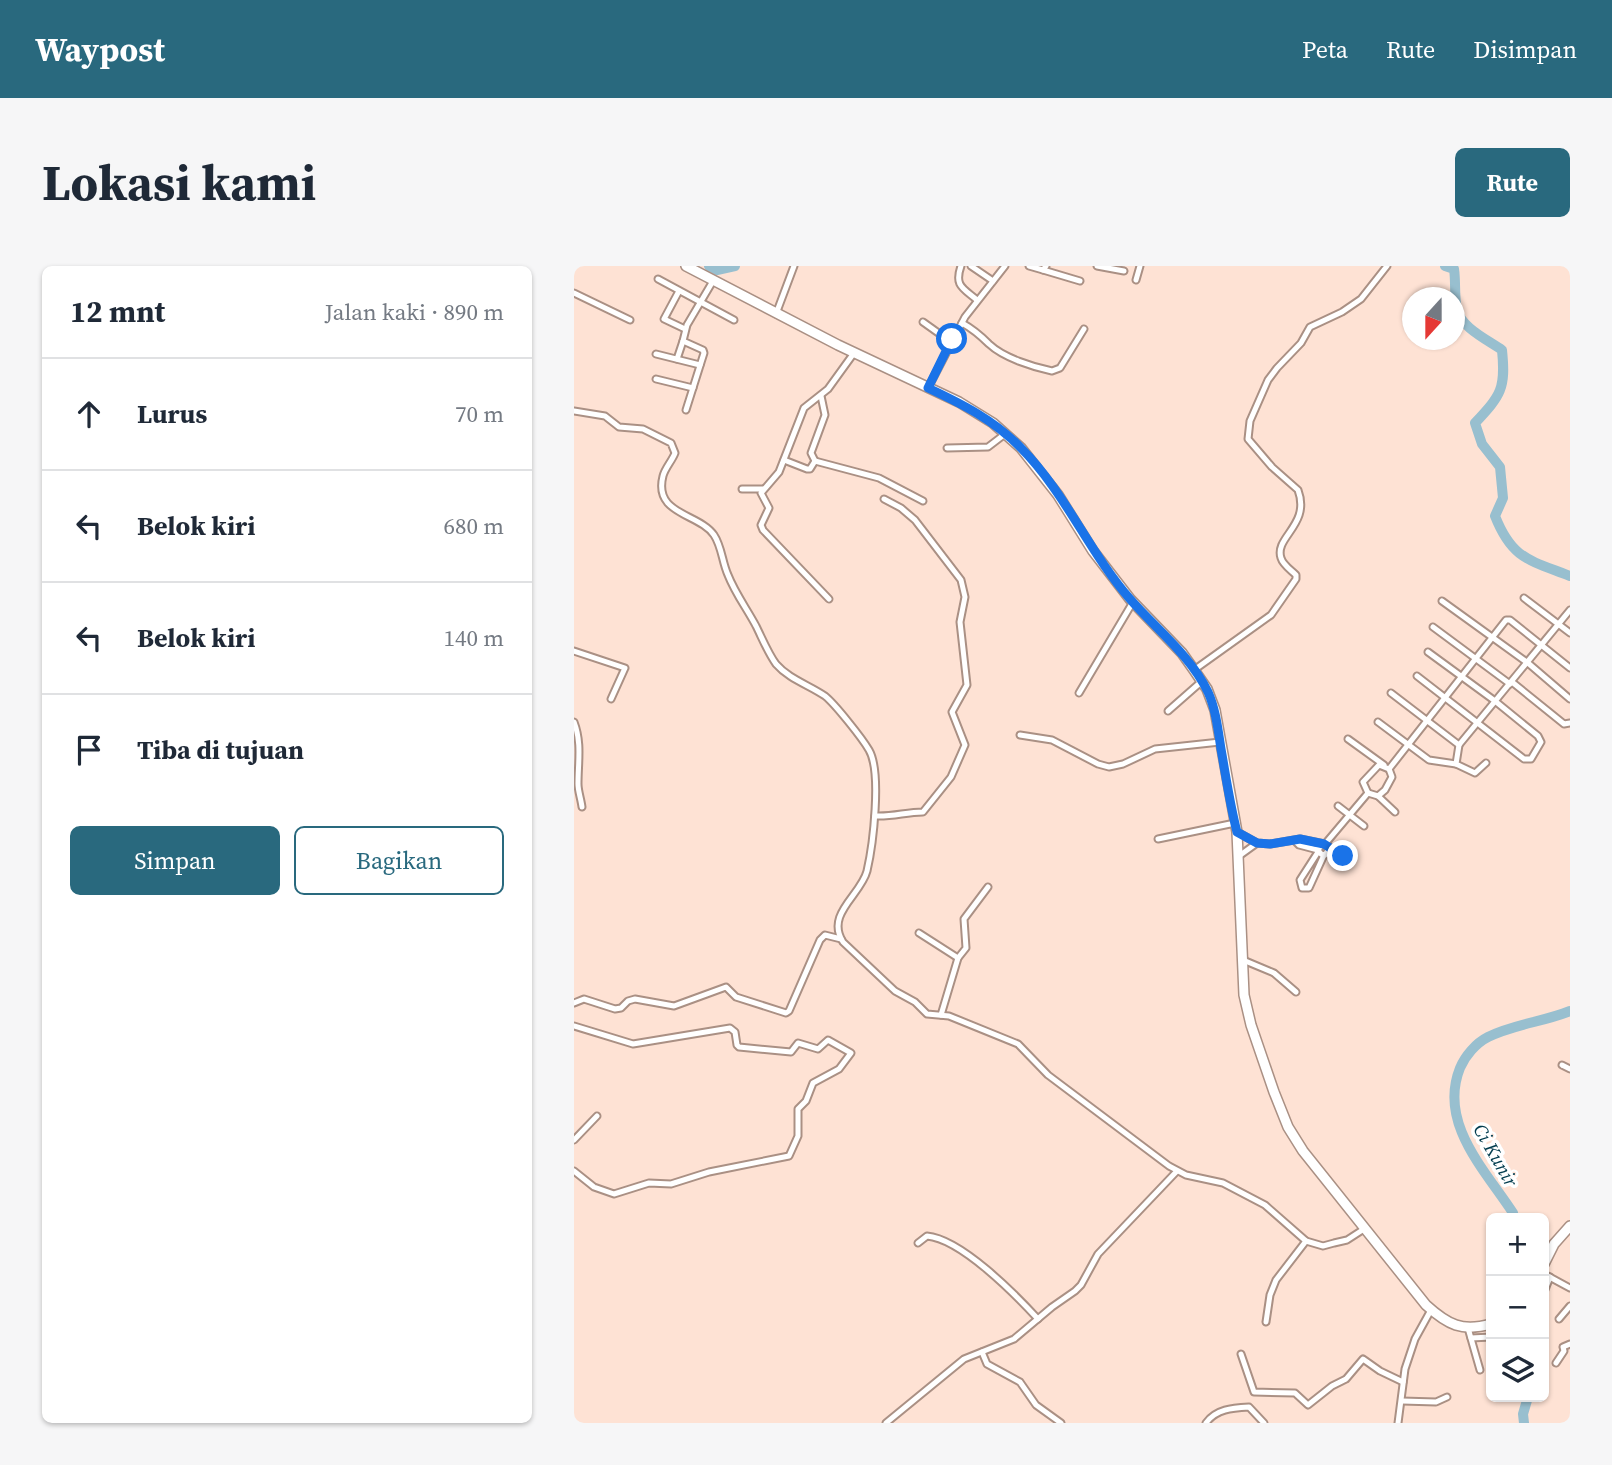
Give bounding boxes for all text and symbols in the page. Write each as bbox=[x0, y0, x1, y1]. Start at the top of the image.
text: Waypost bbox=[35, 27, 165, 72]
text: Peta bbox=[1302, 33, 1348, 66]
text: Rute bbox=[1386, 33, 1435, 66]
text: Disimpan bbox=[1473, 33, 1577, 66]
button: Rute bbox=[1455, 148, 1570, 217]
text: Lokasi kami bbox=[42, 149, 316, 216]
north arrow bbox=[1402, 287, 1465, 350]
text: 12 mnt bbox=[70, 291, 165, 332]
text: Jalan kaki · 890 m bbox=[325, 296, 504, 328]
route start bbox=[936, 323, 967, 354]
icon: ahead bbox=[70, 395, 108, 433]
text: Lurus bbox=[137, 396, 207, 432]
text: 70 m bbox=[455, 398, 504, 430]
icon: left bbox=[70, 507, 108, 545]
text: Belok kiri bbox=[137, 508, 255, 544]
text: 680 m bbox=[443, 510, 504, 542]
icon: left bbox=[70, 619, 108, 657]
text: Belok kiri bbox=[137, 620, 255, 656]
text: 140 m bbox=[443, 622, 504, 654]
icon: arrive bbox=[70, 731, 108, 769]
text: Tiba di tujuan bbox=[137, 732, 304, 768]
button: Simpan bbox=[70, 826, 280, 895]
button: Bagikan bbox=[294, 826, 504, 895]
route end bbox=[1327, 840, 1358, 871]
water label: Ci Kunir bbox=[1468, 1119, 1525, 1192]
map controls bbox=[1486, 1213, 1549, 1402]
button: + bbox=[1486, 1213, 1549, 1276]
button: − bbox=[1486, 1276, 1549, 1339]
button: layers bbox=[1486, 1339, 1549, 1402]

